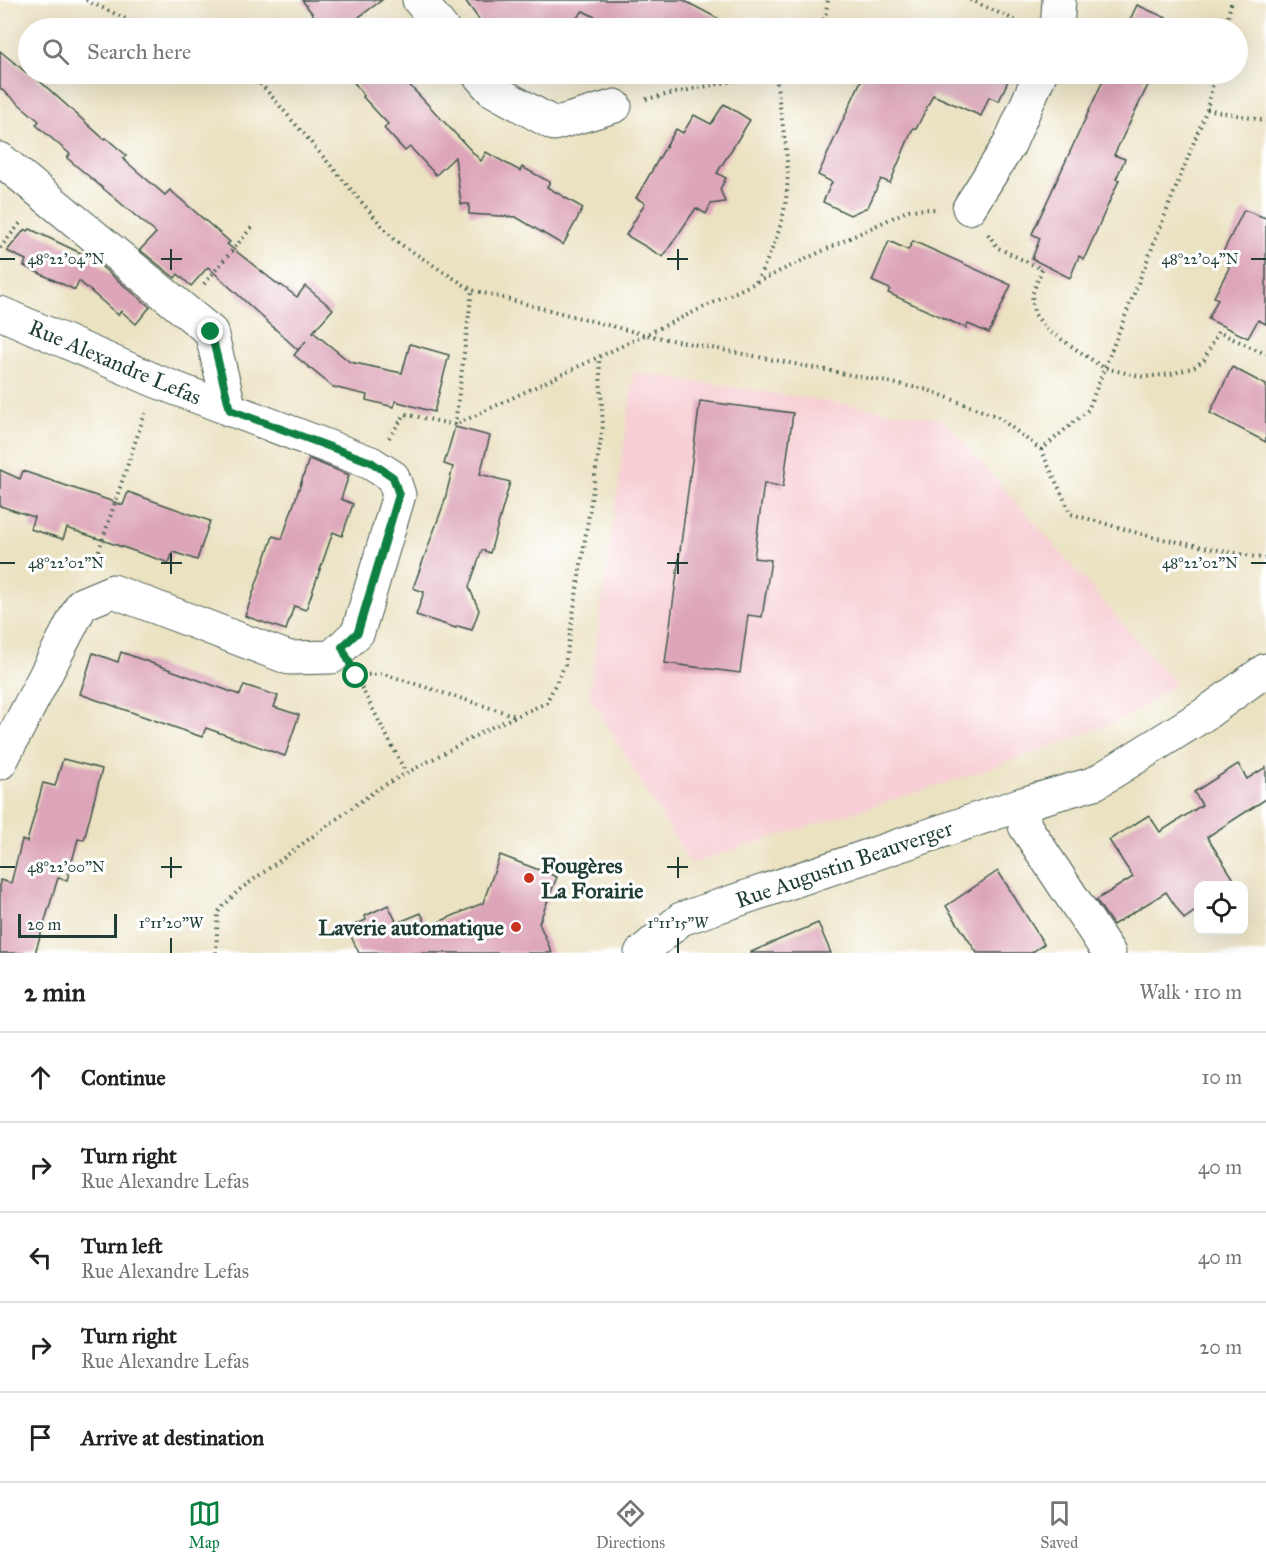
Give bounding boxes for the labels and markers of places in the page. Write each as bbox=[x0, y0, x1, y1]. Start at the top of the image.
place label: Fougères La Forairie bbox=[541, 852, 643, 904]
marker: Fougères La Forairie bbox=[522, 871, 536, 885]
place label: Laverie automatique bbox=[318, 914, 504, 941]
marker: Laverie automatique bbox=[509, 920, 523, 934]

